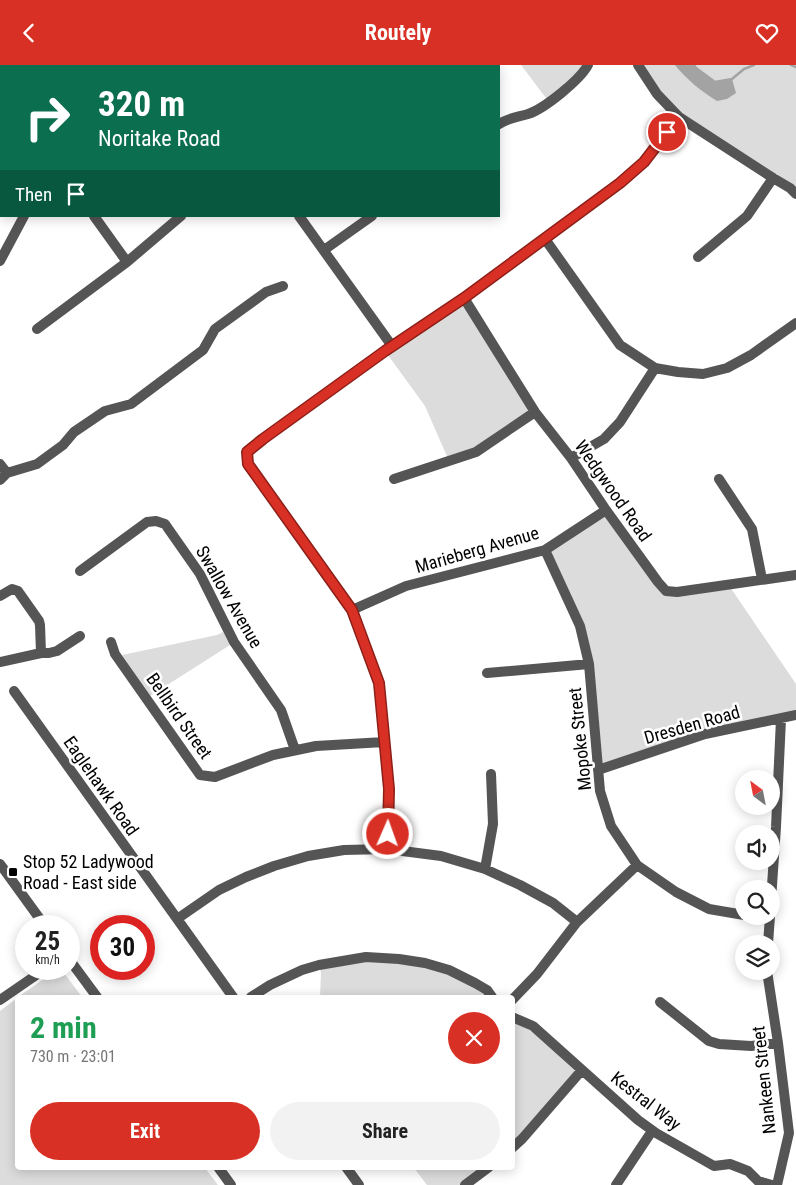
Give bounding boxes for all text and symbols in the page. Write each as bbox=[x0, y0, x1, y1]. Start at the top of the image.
icon: back bbox=[15, 19, 43, 47]
icon: heart bbox=[753, 19, 781, 47]
text: Routely bbox=[365, 20, 431, 45]
text: 320 m bbox=[98, 84, 185, 125]
icon: right bbox=[15, 85, 80, 150]
pin bbox=[646, 111, 688, 153]
icon: arrive bbox=[653, 118, 681, 146]
text: Noritake Road bbox=[98, 126, 221, 151]
icon: arrive bbox=[62, 180, 90, 208]
text: Then bbox=[15, 183, 52, 206]
street label: Wedgwood Road bbox=[571, 436, 656, 545]
street label: Marieberg Avenue bbox=[413, 522, 541, 577]
street label: Swallow Avenue bbox=[192, 542, 267, 652]
street label: Bellbird Street bbox=[142, 669, 217, 763]
street label: Mopoke Street bbox=[564, 687, 595, 791]
street label: Dresden Road bbox=[642, 701, 742, 748]
street label: Eaglehawk Road bbox=[59, 732, 143, 839]
north arrow bbox=[735, 770, 780, 815]
map controls bbox=[735, 770, 780, 980]
position arrow bbox=[361, 807, 413, 859]
button: sound bbox=[735, 825, 780, 870]
place label: Stop 52 Ladywood Road - East side bbox=[23, 851, 154, 893]
marker: Stop 52 Ladywood Road - East side bbox=[7, 866, 19, 878]
button: search bbox=[735, 880, 780, 925]
speed limit sign: 30 bbox=[90, 915, 155, 980]
text: 25 bbox=[35, 927, 60, 956]
button: layers bbox=[735, 935, 780, 980]
text: km/h bbox=[35, 953, 60, 967]
text: 2 min bbox=[30, 1010, 97, 1045]
button: close bbox=[448, 1012, 500, 1064]
street label: Nankeen Street bbox=[747, 1025, 780, 1135]
text: 730 m · 23:01 bbox=[30, 1047, 116, 1066]
street label: Kestral Way bbox=[607, 1067, 686, 1135]
button: Exit bbox=[30, 1102, 260, 1160]
button: Share bbox=[270, 1102, 500, 1160]

